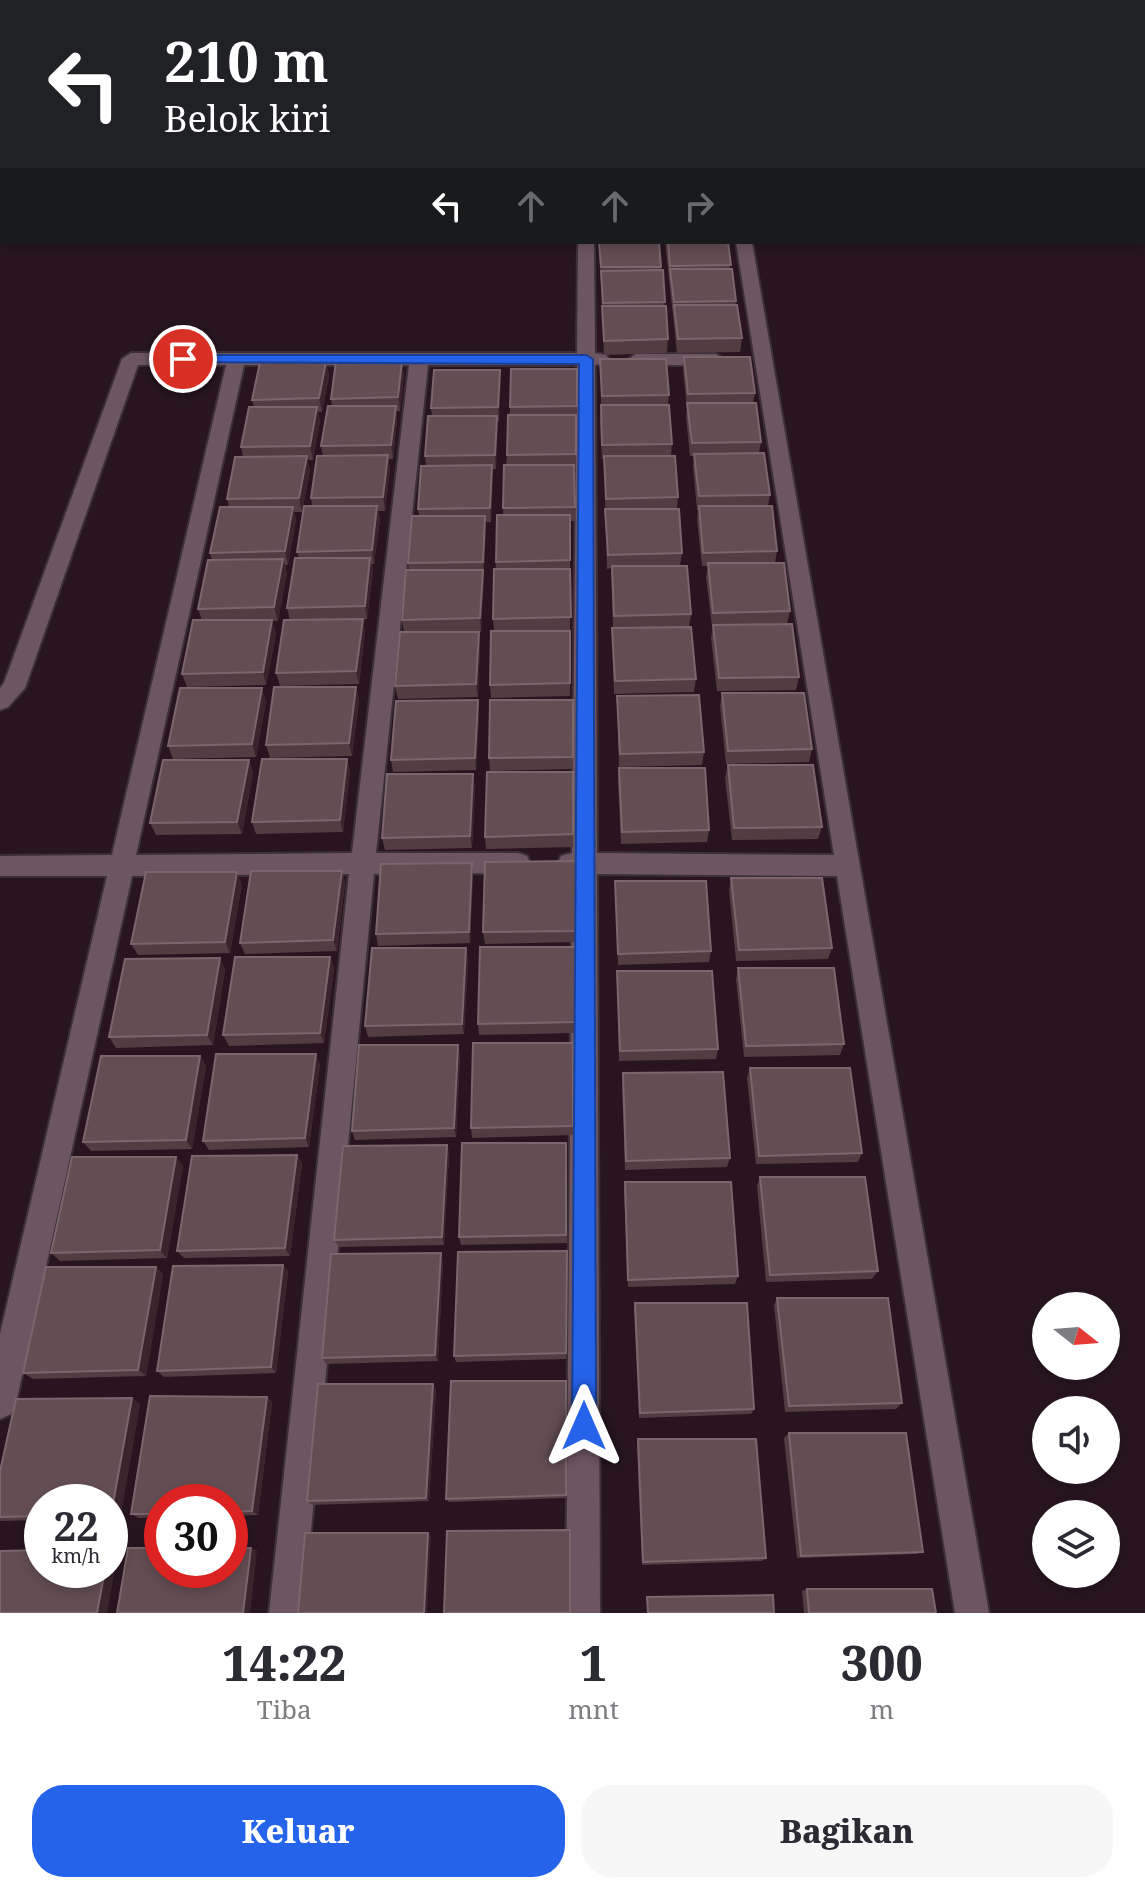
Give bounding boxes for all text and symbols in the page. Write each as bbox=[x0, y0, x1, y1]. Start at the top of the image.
text: 210 m bbox=[164, 22, 329, 98]
icon: left bbox=[32, 32, 136, 136]
text: Belok kiri bbox=[164, 94, 330, 143]
icon: left bbox=[425, 184, 469, 228]
icon: ahead bbox=[509, 184, 553, 228]
icon: ahead bbox=[593, 184, 637, 228]
icon: right bbox=[677, 184, 721, 228]
pin bbox=[149, 325, 217, 393]
icon: arrive bbox=[161, 337, 205, 381]
north arrow bbox=[1032, 1292, 1120, 1380]
map controls bbox=[1032, 1292, 1120, 1588]
position arrow bbox=[542, 1384, 626, 1468]
button: sound bbox=[1032, 1396, 1120, 1484]
speed limit sign: 30 bbox=[144, 1484, 248, 1588]
text: 22 bbox=[53, 1498, 99, 1553]
button: layers bbox=[1032, 1500, 1120, 1588]
text: km/h bbox=[51, 1542, 101, 1569]
text: 14:22 bbox=[222, 1630, 346, 1695]
text: 1 bbox=[580, 1630, 607, 1695]
text: 300 bbox=[841, 1630, 923, 1695]
text: Tiba bbox=[257, 1691, 312, 1727]
text: mnt bbox=[568, 1691, 619, 1727]
text: m bbox=[870, 1691, 894, 1727]
button: Keluar bbox=[32, 1785, 565, 1877]
button: Bagikan bbox=[581, 1785, 1113, 1877]

